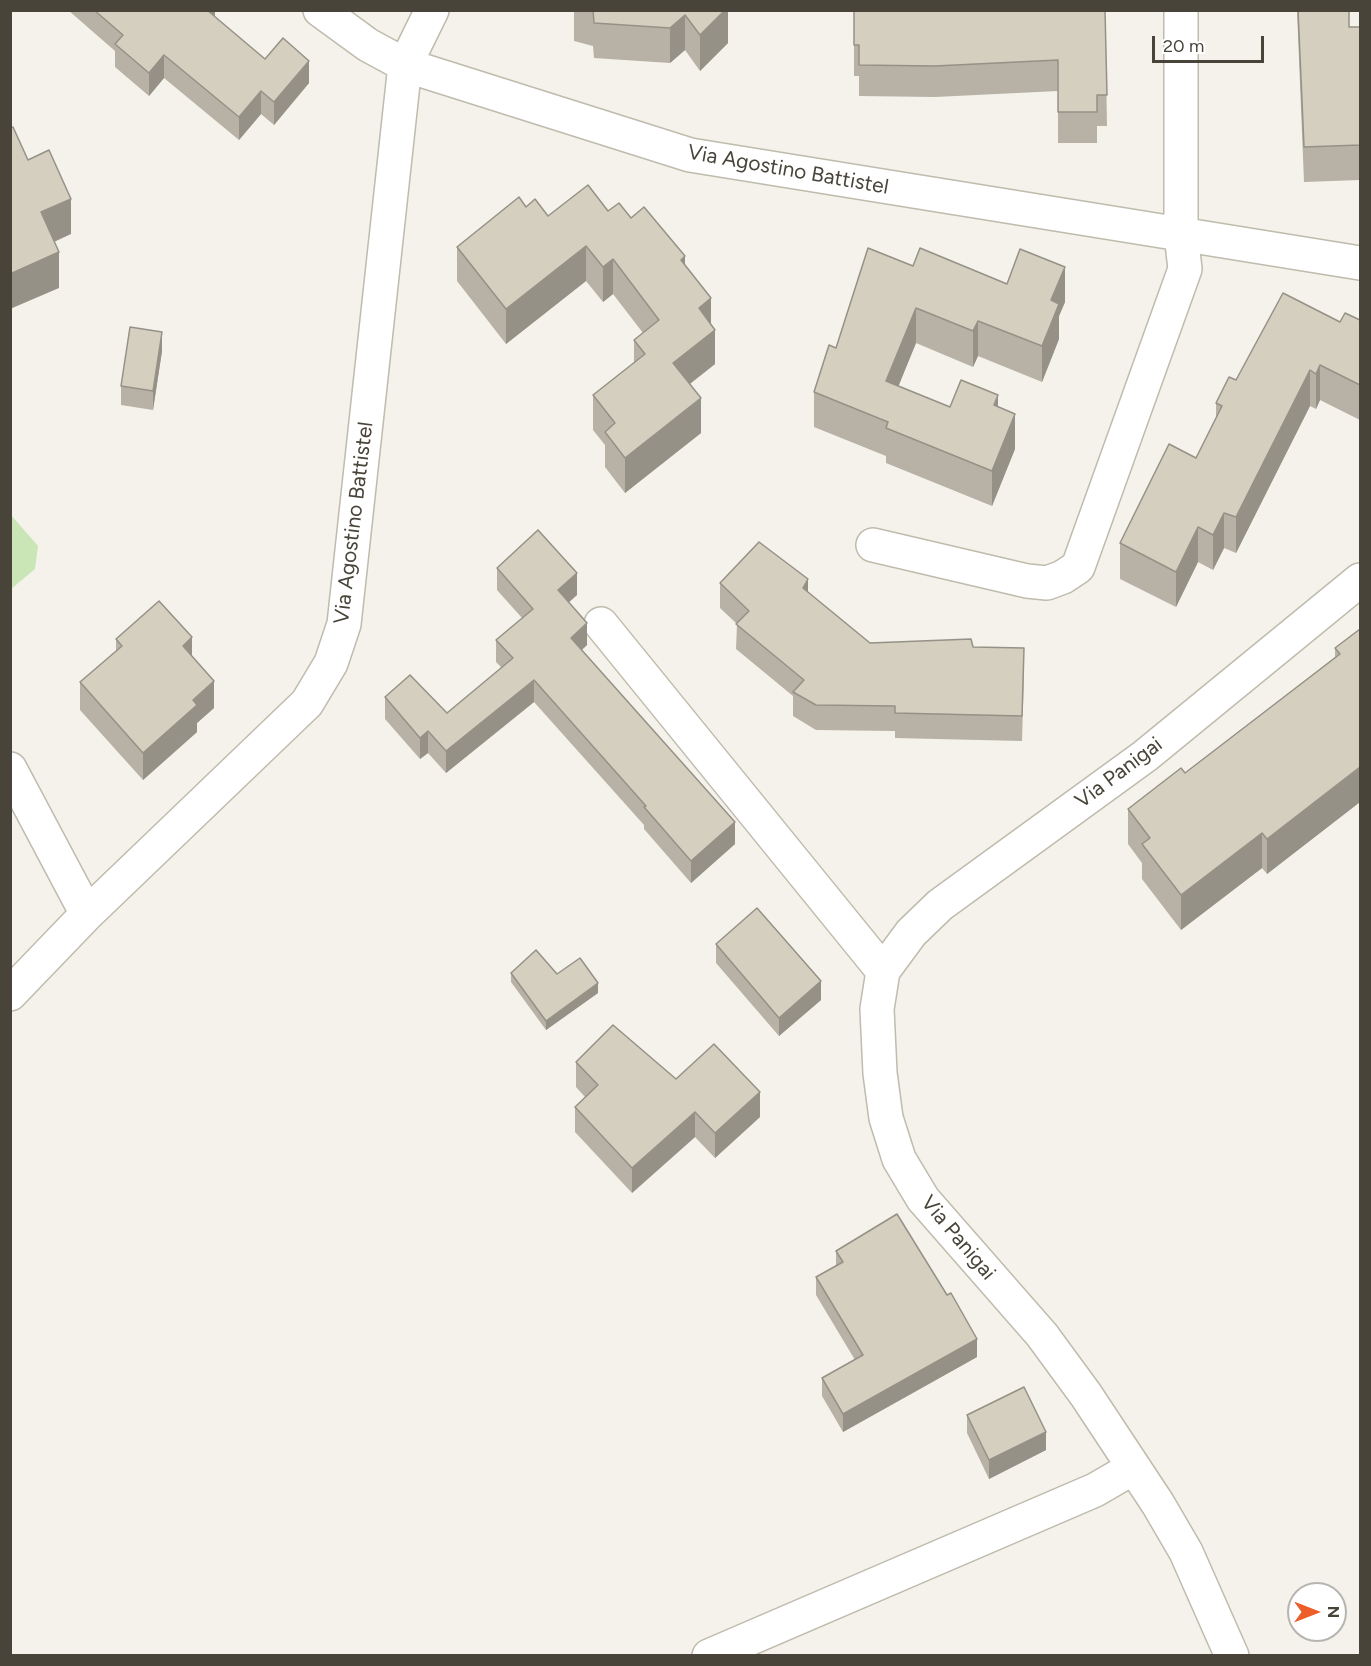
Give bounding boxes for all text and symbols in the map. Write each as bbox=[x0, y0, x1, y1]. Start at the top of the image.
scale bar bbox=[1155, 24, 1268, 62]
text: 20 m bbox=[1163, 35, 1204, 57]
street label: Via Agostino Battistel bbox=[686, 140, 890, 200]
street label: Via Agostino Battistel bbox=[329, 420, 379, 626]
street label: Via Panigai bbox=[1070, 732, 1168, 814]
street label: Via Panigai bbox=[915, 1191, 1001, 1285]
north arrow bbox=[1287, 1582, 1347, 1642]
text: N bbox=[1324, 1606, 1343, 1618]

